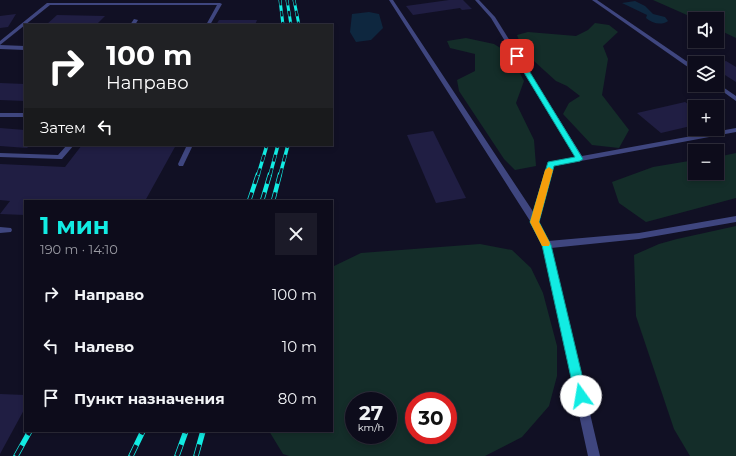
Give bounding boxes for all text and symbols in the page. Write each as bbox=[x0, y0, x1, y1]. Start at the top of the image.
map controls bbox=[688, 12, 724, 180]
button: sound bbox=[688, 12, 724, 48]
text: 100 m bbox=[106, 38, 192, 72]
pin bbox=[500, 39, 534, 73]
icon: right bbox=[40, 40, 92, 92]
icon: arrive bbox=[506, 45, 528, 67]
button: layers bbox=[688, 56, 724, 92]
text: Направо bbox=[106, 72, 189, 94]
button: + bbox=[688, 100, 724, 136]
icon: left bbox=[94, 116, 116, 138]
text: Затем bbox=[40, 118, 86, 137]
button: − bbox=[688, 144, 724, 180]
text: 1 мин bbox=[40, 211, 109, 240]
button: close bbox=[275, 213, 317, 255]
text: 190 m · 14:10 bbox=[40, 241, 118, 257]
icon: right bbox=[40, 283, 62, 305]
text: Направо bbox=[74, 285, 144, 304]
text: 100 m bbox=[272, 285, 317, 304]
icon: left bbox=[40, 335, 62, 357]
text: Налево bbox=[74, 337, 134, 356]
text: 10 m bbox=[282, 337, 317, 356]
position arrow bbox=[560, 375, 602, 417]
icon: arrive bbox=[40, 387, 62, 409]
text: Пункт назначения bbox=[74, 389, 225, 408]
text: 80 m bbox=[278, 389, 317, 408]
speed limit sign: 30 bbox=[405, 392, 457, 444]
text: 27 bbox=[359, 401, 383, 425]
text: km/h bbox=[358, 421, 384, 434]

